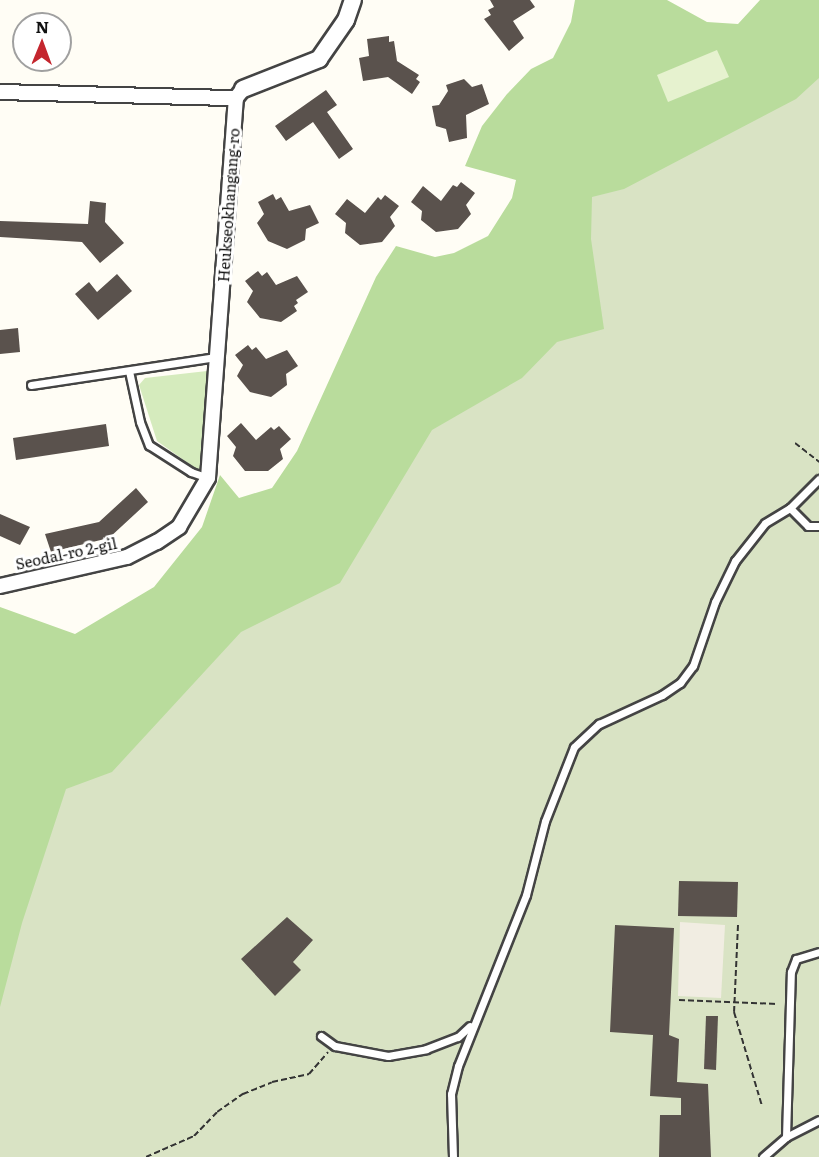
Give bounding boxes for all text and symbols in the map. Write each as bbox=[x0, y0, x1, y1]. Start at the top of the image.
north arrow bbox=[12, 12, 72, 72]
text: N bbox=[35, 14, 49, 38]
street label: Heukseokhangang-ro bbox=[214, 127, 242, 283]
street label: Seodal-ro 2-gil bbox=[14, 533, 118, 573]

